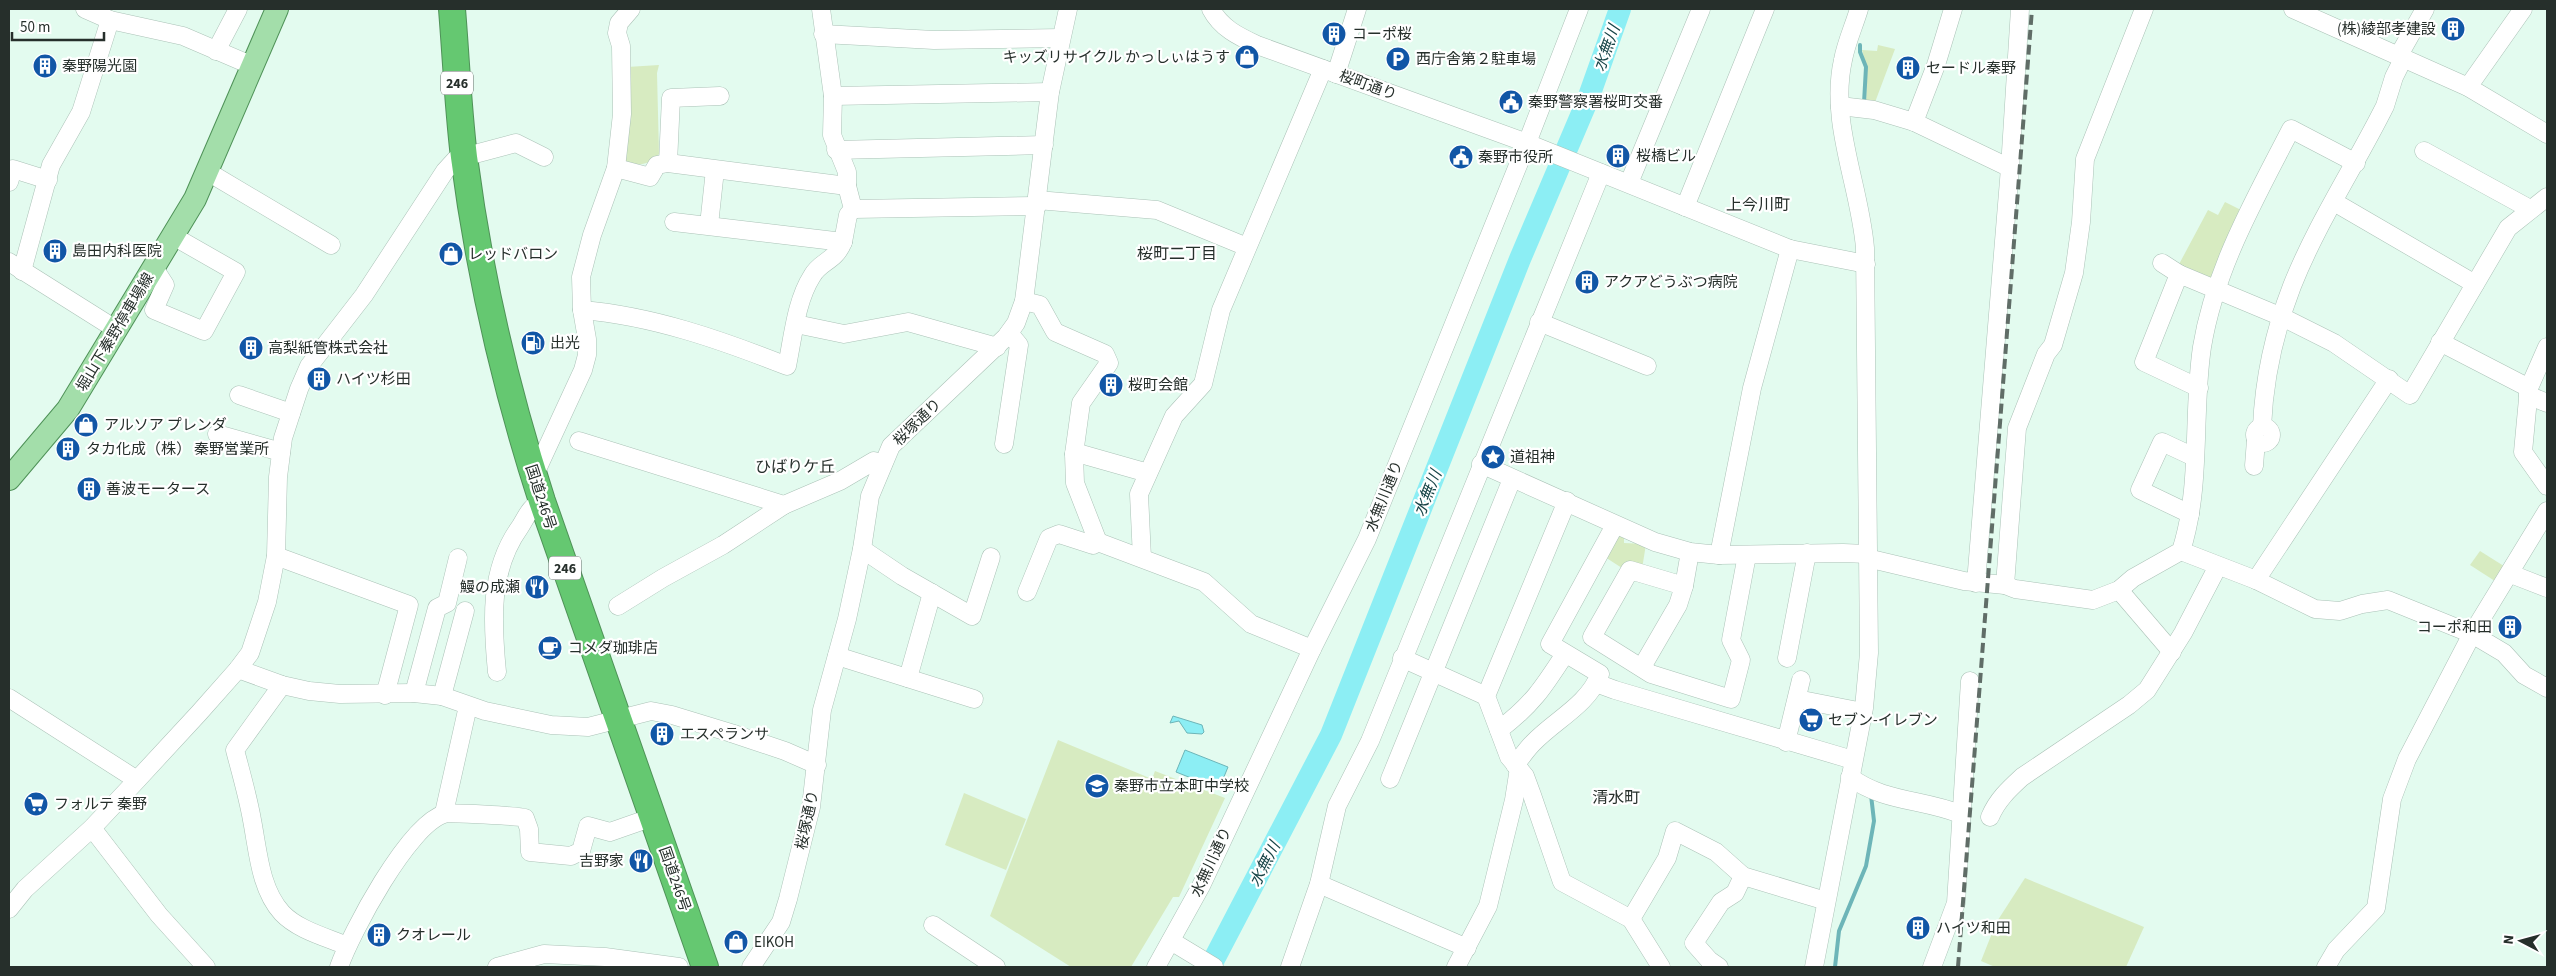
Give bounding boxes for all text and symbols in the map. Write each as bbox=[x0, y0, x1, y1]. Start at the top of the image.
scale bar bbox=[12, 10, 105, 42]
building icon: (株)綾部孝建設 bbox=[2440, 16, 2466, 42]
text: 50 m bbox=[20, 17, 50, 38]
place label: (株)綾部孝建設 bbox=[2337, 19, 2436, 40]
water label: 水無川 bbox=[1588, 20, 1626, 75]
building icon: コーポ桜 bbox=[1321, 21, 1347, 47]
place label: コーポ桜 bbox=[1352, 24, 1412, 45]
shop icon: キッズリサイクル かっしぃはうす bbox=[1234, 44, 1260, 70]
parking icon: 西庁舎第２駐車場 bbox=[1385, 46, 1411, 72]
place label: キッズリサイクル かっしぃはうす bbox=[1003, 47, 1230, 68]
place label: 西庁舎第２駐車場 bbox=[1416, 49, 1536, 70]
building icon: 秦野陽光園 bbox=[32, 53, 58, 79]
building icon: セードル秦野 bbox=[1895, 55, 1921, 81]
place label: 秦野陽光園 bbox=[62, 56, 137, 77]
place label: セードル秦野 bbox=[1926, 58, 2016, 79]
street label: 桜町通り bbox=[1336, 65, 1400, 106]
road number: 246 bbox=[441, 72, 473, 95]
public building icon: 秦野警察署桜町交番 bbox=[1498, 89, 1524, 115]
place label: 秦野警察署桜町交番 bbox=[1528, 92, 1663, 113]
building icon: 桜橋ビル bbox=[1605, 143, 1631, 169]
public building icon: 秦野市役所 bbox=[1448, 144, 1474, 170]
place label: 桜橋ビル bbox=[1636, 146, 1696, 167]
place label: 秦野市役所 bbox=[1478, 147, 1553, 168]
district label: 上今川町 bbox=[1726, 194, 1790, 216]
building icon: 島田内科医院 bbox=[42, 238, 68, 264]
place label: 島田内科医院 bbox=[72, 241, 162, 262]
shop icon: レッドバロン bbox=[438, 241, 464, 267]
district label: 桜町二丁目 bbox=[1137, 243, 1217, 265]
place label: レッドバロン bbox=[468, 244, 558, 265]
street label: 堀山下秦野停車場線 bbox=[72, 269, 159, 396]
building icon: アクアどうぶつ病院 bbox=[1574, 269, 1600, 295]
place label: アクアどうぶつ病院 bbox=[1604, 272, 1738, 293]
fuel station icon: 出光 bbox=[520, 330, 546, 356]
place label: 出光 bbox=[550, 333, 580, 354]
building icon: 高梨紙管株式会社 bbox=[238, 335, 264, 361]
place label: 高梨紙管株式会社 bbox=[268, 338, 388, 359]
building icon: ハイツ杉田 bbox=[306, 366, 332, 392]
place label: ハイツ杉田 bbox=[336, 369, 411, 390]
building icon: 桜町会館 bbox=[1098, 372, 1124, 398]
place label: 桜町会館 bbox=[1128, 375, 1188, 396]
street label: 桜塚通り bbox=[888, 394, 946, 451]
shop icon: アルソア プレンダ bbox=[73, 412, 99, 438]
place label: アルソア プレンダ bbox=[104, 415, 227, 436]
building icon: タカ化成（株） 秦野営業所 bbox=[55, 436, 81, 462]
place label: タカ化成（株） 秦野営業所 bbox=[86, 439, 269, 460]
place icon: 道祖神 bbox=[1480, 444, 1506, 470]
place label: 道祖神 bbox=[1510, 447, 1555, 468]
district label: ひばりケ丘 bbox=[755, 456, 835, 478]
street label: 水無川通り bbox=[1361, 457, 1408, 535]
street label: 国道246号 bbox=[520, 462, 561, 532]
water label: 水無川 bbox=[1409, 465, 1448, 520]
building icon: 善波モータース bbox=[76, 476, 102, 502]
place label: 善波モータース bbox=[106, 479, 210, 500]
road number: 246 bbox=[549, 556, 581, 580]
restaurant icon: 鰻の成瀬 bbox=[524, 574, 550, 600]
place label: 鰻の成瀬 bbox=[460, 577, 520, 598]
building icon: コーポ和田 bbox=[2497, 614, 2523, 640]
place label: コーポ和田 bbox=[2417, 617, 2492, 638]
cafe icon: コメダ珈琲店 bbox=[537, 635, 563, 661]
place label: コメダ珈琲店 bbox=[568, 638, 658, 659]
supermarket icon: セブン-イレブン bbox=[1798, 707, 1824, 733]
place label: セブン-イレブン bbox=[1828, 710, 1938, 731]
building icon: エスペランサ bbox=[649, 721, 675, 747]
place label: エスペランサ bbox=[680, 724, 769, 745]
school or university icon: 秦野市立本町中学校 bbox=[1084, 773, 1110, 799]
place label: 秦野市立本町中学校 bbox=[1114, 776, 1249, 797]
district label: 清水町 bbox=[1592, 787, 1640, 809]
street label: 桜塚通り bbox=[791, 789, 824, 852]
supermarket icon: フォルテ 秦野 bbox=[23, 791, 49, 817]
place label: フォルテ 秦野 bbox=[54, 794, 147, 815]
street label: 水無川通り bbox=[1186, 824, 1237, 901]
water label: 水無川 bbox=[1244, 836, 1286, 891]
street label: 国道246号 bbox=[654, 844, 695, 914]
restaurant icon: 吉野家 bbox=[628, 848, 654, 874]
place label: 吉野家 bbox=[579, 851, 624, 872]
building icon: ハイツ和田 bbox=[1905, 915, 1931, 941]
north arrow bbox=[2496, 916, 2546, 966]
place label: ハイツ和田 bbox=[1936, 918, 2011, 939]
building icon: クオレール bbox=[366, 922, 392, 948]
place label: クオレール bbox=[396, 925, 471, 946]
shop icon: EIKOH bbox=[723, 929, 749, 955]
place label: EIKOH bbox=[754, 932, 794, 953]
text: N bbox=[2499, 934, 2519, 945]

